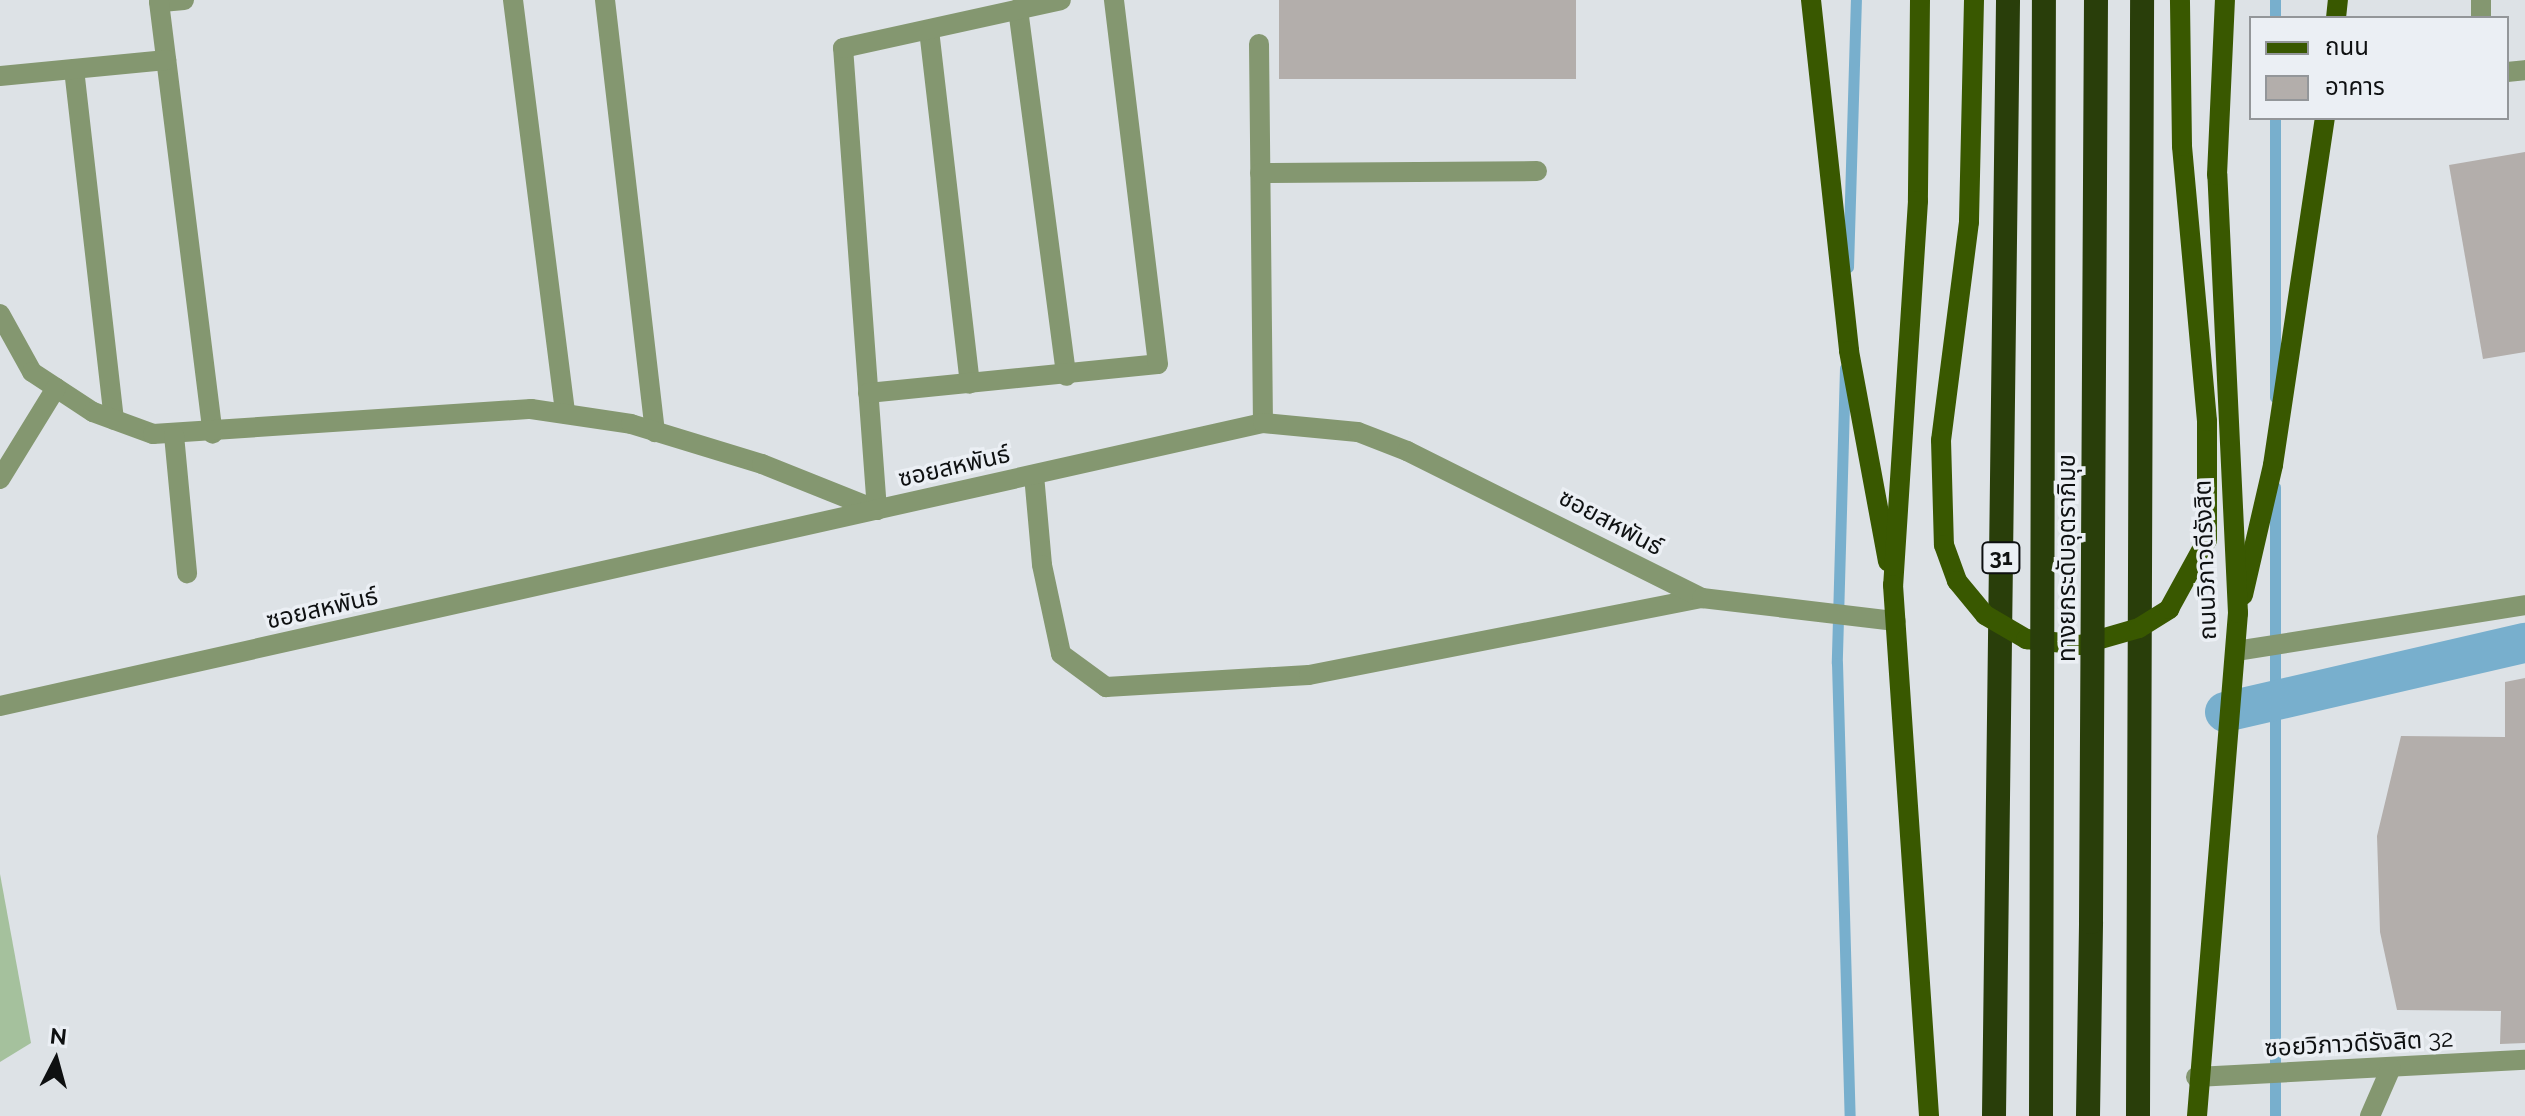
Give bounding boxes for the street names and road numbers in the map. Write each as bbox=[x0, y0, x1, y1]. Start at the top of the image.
street label: ซอยสหพันธ์ bbox=[895, 439, 1013, 493]
street label: ทางยกระดับอุตราภิมุข bbox=[2053, 454, 2081, 662]
street label: ถนนวิภาวดีรังสิต bbox=[2188, 480, 2222, 640]
street label: ซอยสหพันธ์ bbox=[1554, 483, 1668, 561]
road number: 31 bbox=[1981, 540, 2021, 576]
street label: ซอยสหพันธ์ bbox=[263, 581, 381, 635]
street label: ซอยวิภาวดีรังสิต 32 bbox=[2264, 1024, 2454, 1062]

